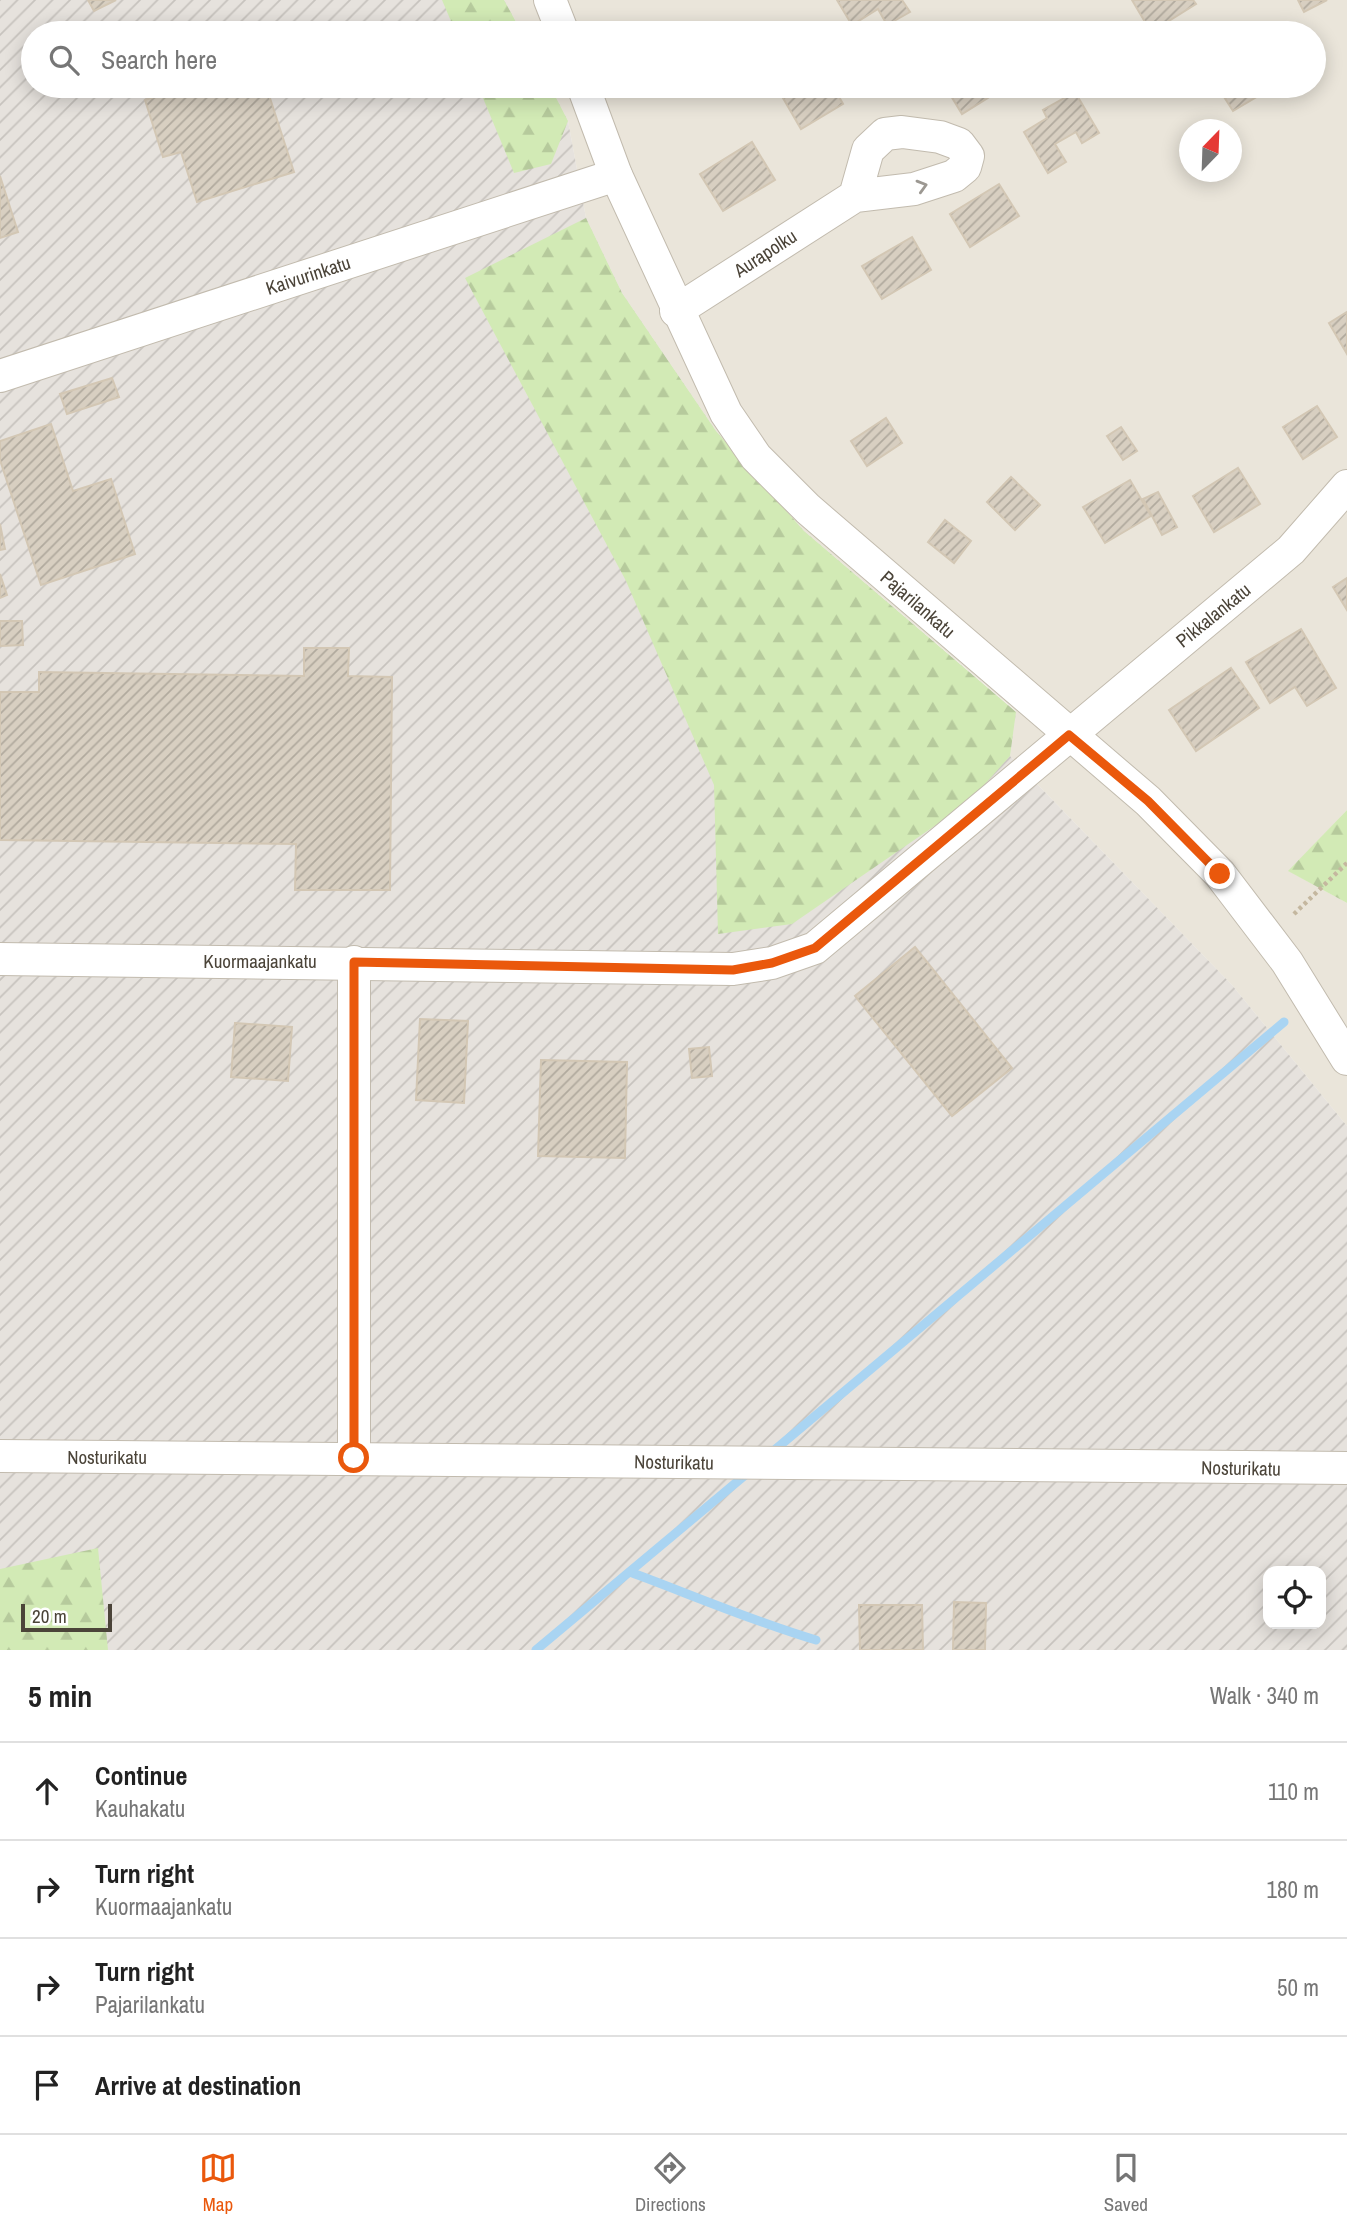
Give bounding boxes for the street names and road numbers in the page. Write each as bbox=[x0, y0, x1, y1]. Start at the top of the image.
street label: Aurapolku bbox=[728, 223, 801, 284]
street label: Kaivurinkatu bbox=[262, 249, 354, 301]
street label: Pajarilankatu bbox=[875, 564, 961, 644]
street label: Pikkalankatu bbox=[1170, 577, 1256, 653]
street label: Kuormaajankatu bbox=[203, 948, 317, 974]
street label: Nosturikatu bbox=[67, 1444, 147, 1470]
street label: Nosturikatu bbox=[634, 1448, 714, 1476]
street label: Nosturikatu bbox=[1201, 1454, 1281, 1482]

